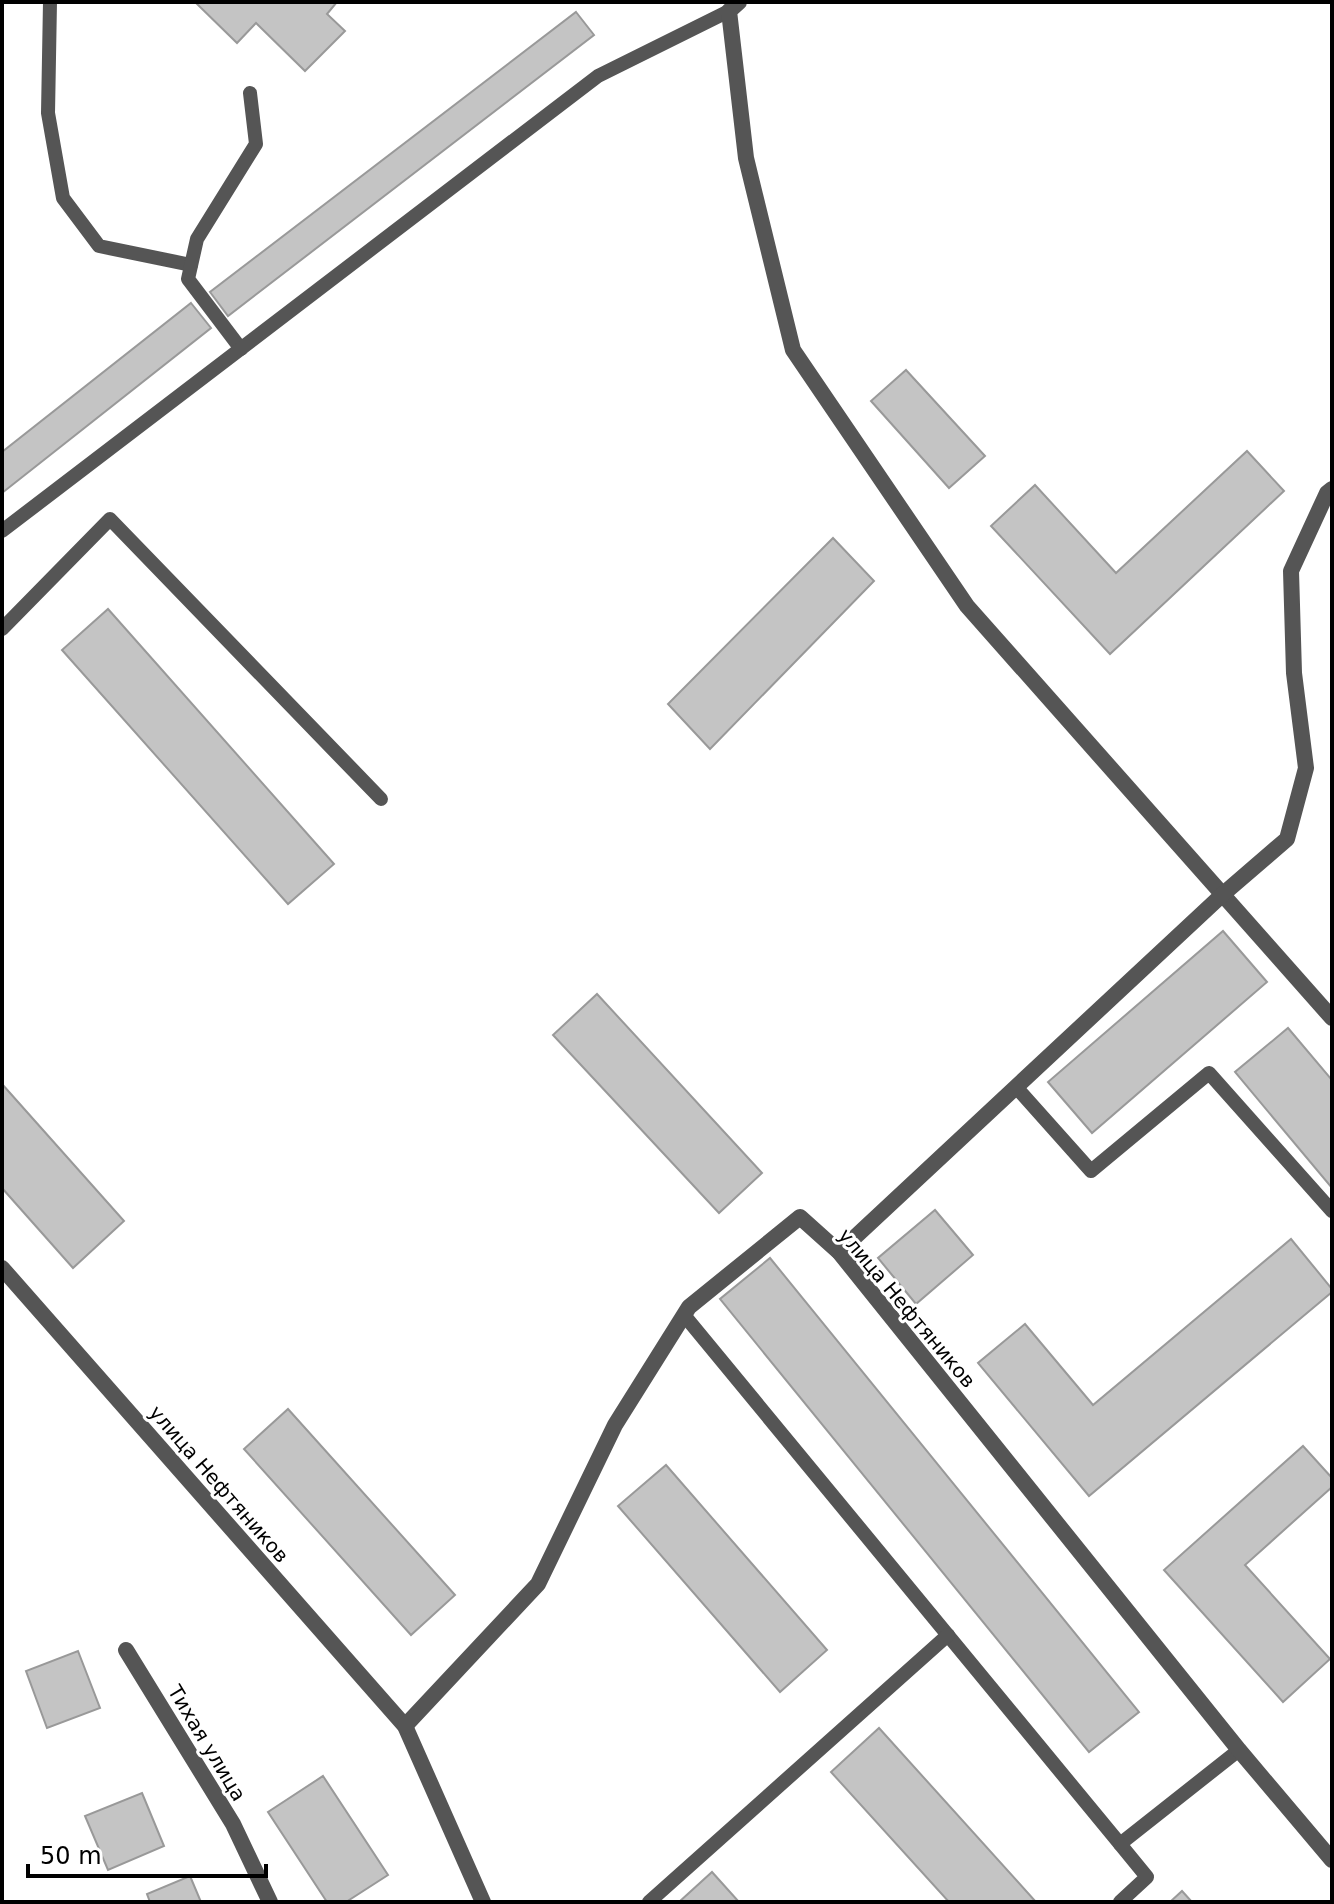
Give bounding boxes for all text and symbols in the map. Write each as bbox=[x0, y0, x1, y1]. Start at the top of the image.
street label: улица Нефтяников bbox=[833, 1224, 981, 1392]
street label: улица Нефтяников bbox=[144, 1401, 294, 1567]
street label: Тихая улица bbox=[162, 1680, 251, 1805]
scale bar bbox=[28, 1828, 266, 1878]
text: 50 m bbox=[40, 1842, 102, 1870]

